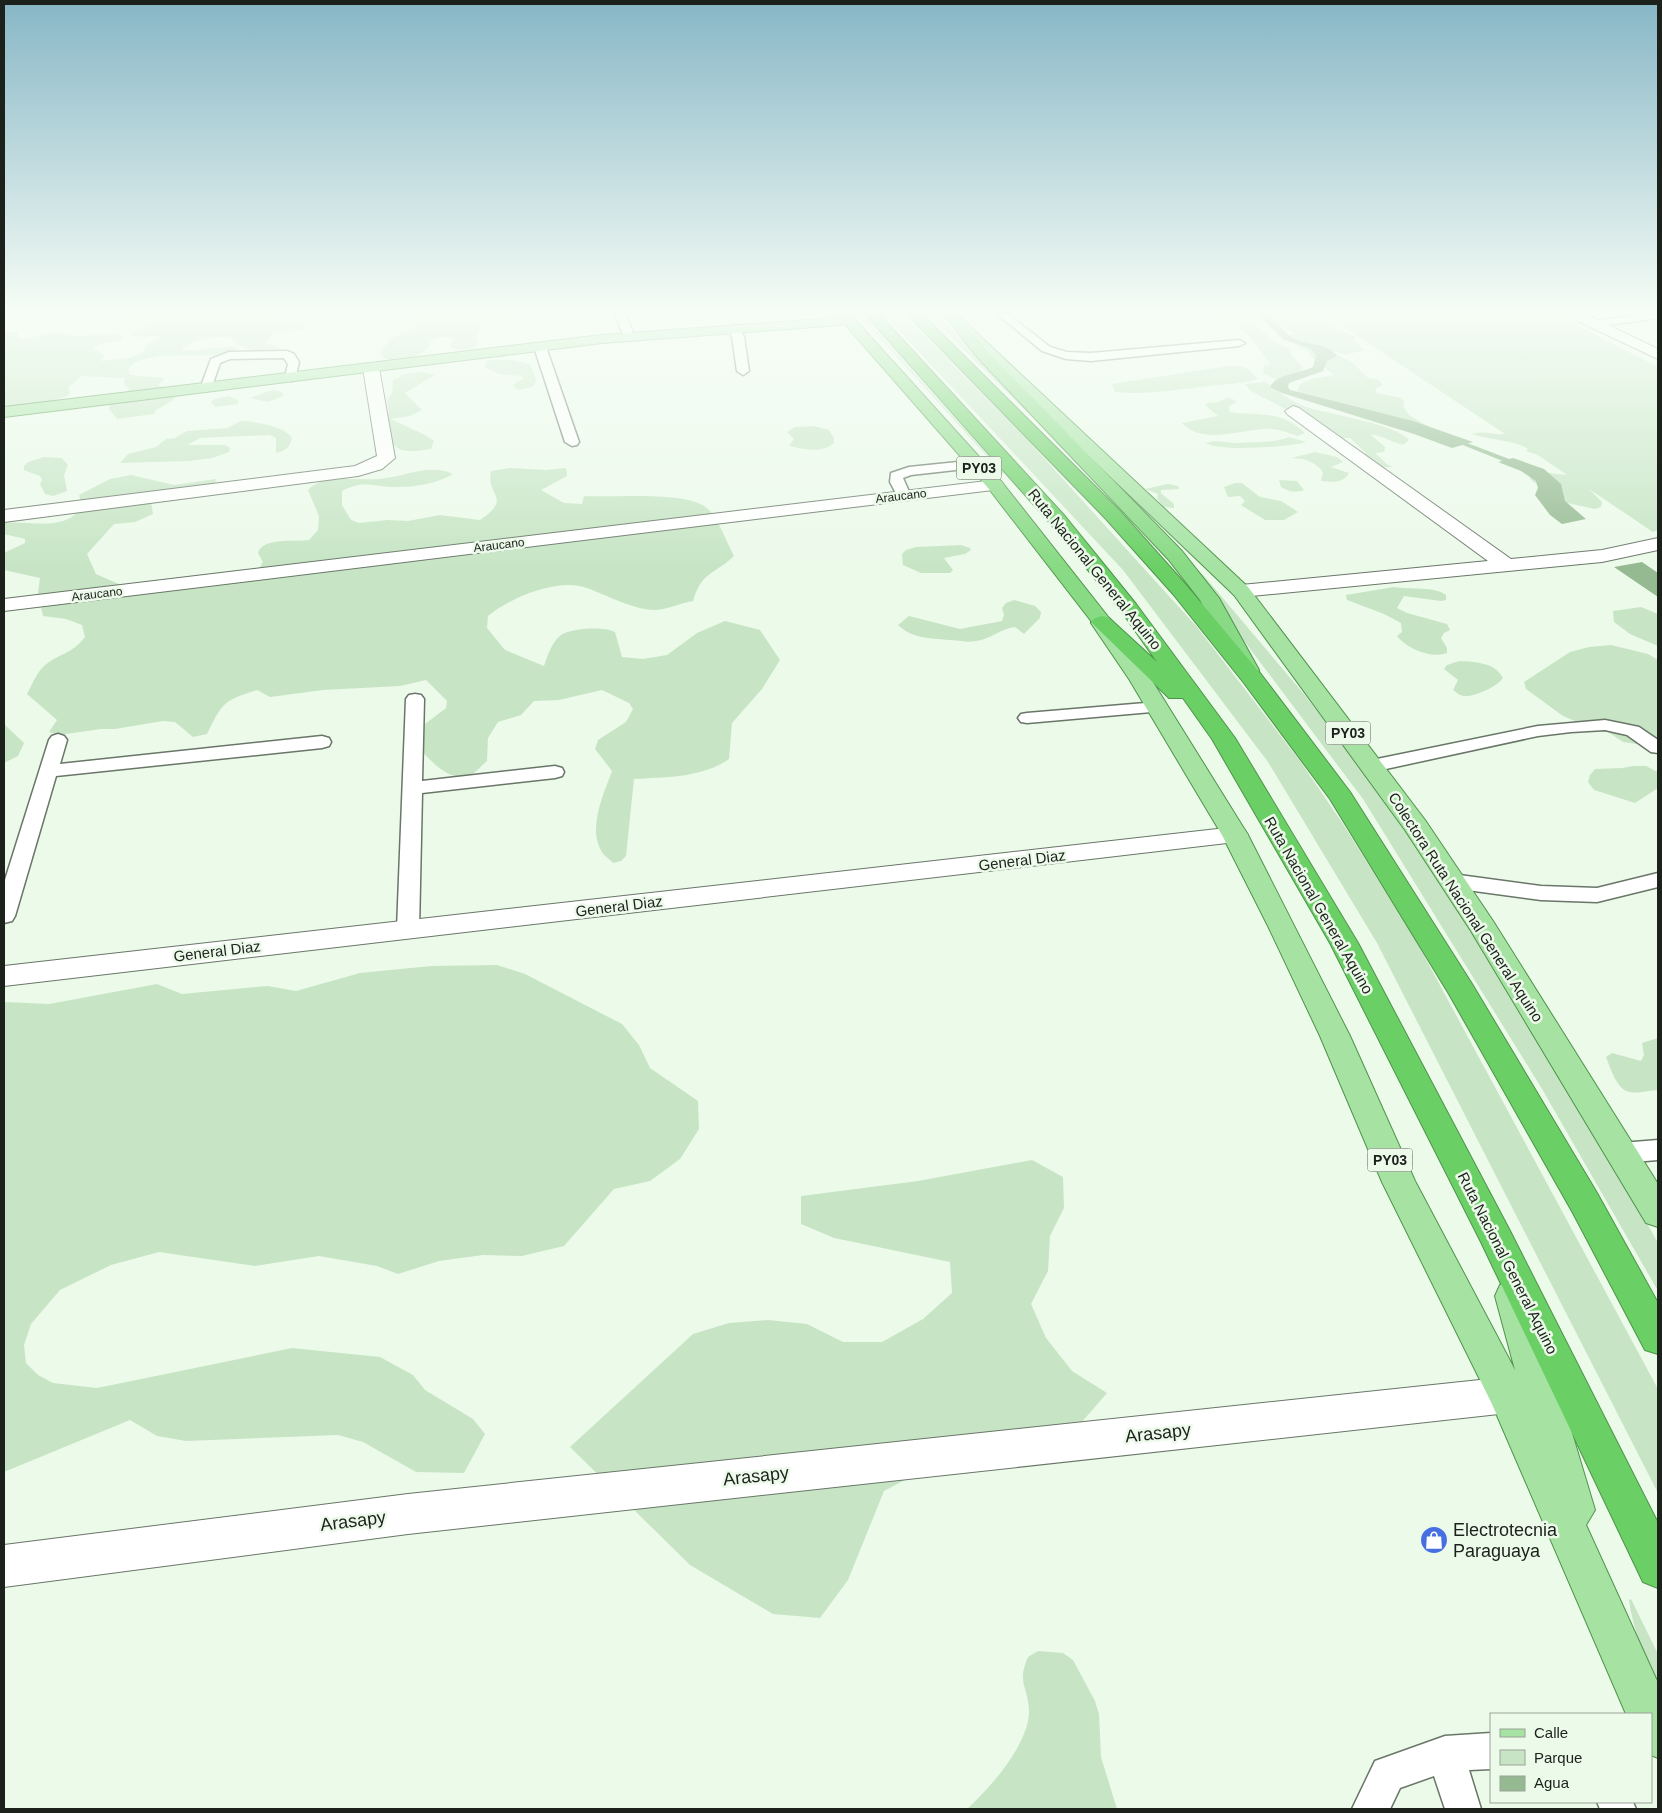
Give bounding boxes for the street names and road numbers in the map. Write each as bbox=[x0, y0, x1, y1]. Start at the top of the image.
road number: PY03 bbox=[956, 456, 1002, 479]
street label: Ruta Nacional General Aquino bbox=[1025, 485, 1165, 653]
street label: Araucano bbox=[875, 486, 928, 506]
street label: Araucano bbox=[473, 535, 526, 555]
street label: Araucano bbox=[71, 584, 124, 604]
road number: PY03 bbox=[1326, 721, 1370, 744]
street label: Colectora Ruta Nacional General Aquino bbox=[1385, 789, 1547, 1025]
street label: Ruta Nacional General Aquino bbox=[1261, 813, 1377, 997]
street label: General Diaz bbox=[978, 846, 1066, 874]
street label: General Diaz bbox=[575, 892, 663, 920]
street label: General Diaz bbox=[173, 937, 261, 965]
road number: PY03 bbox=[1368, 1148, 1412, 1172]
street label: Ruta Nacional General Aquino bbox=[1455, 1169, 1561, 1357]
street label: Arasapy bbox=[1124, 1420, 1192, 1446]
street label: Arasapy bbox=[722, 1463, 790, 1489]
street label: Arasapy bbox=[319, 1507, 387, 1535]

